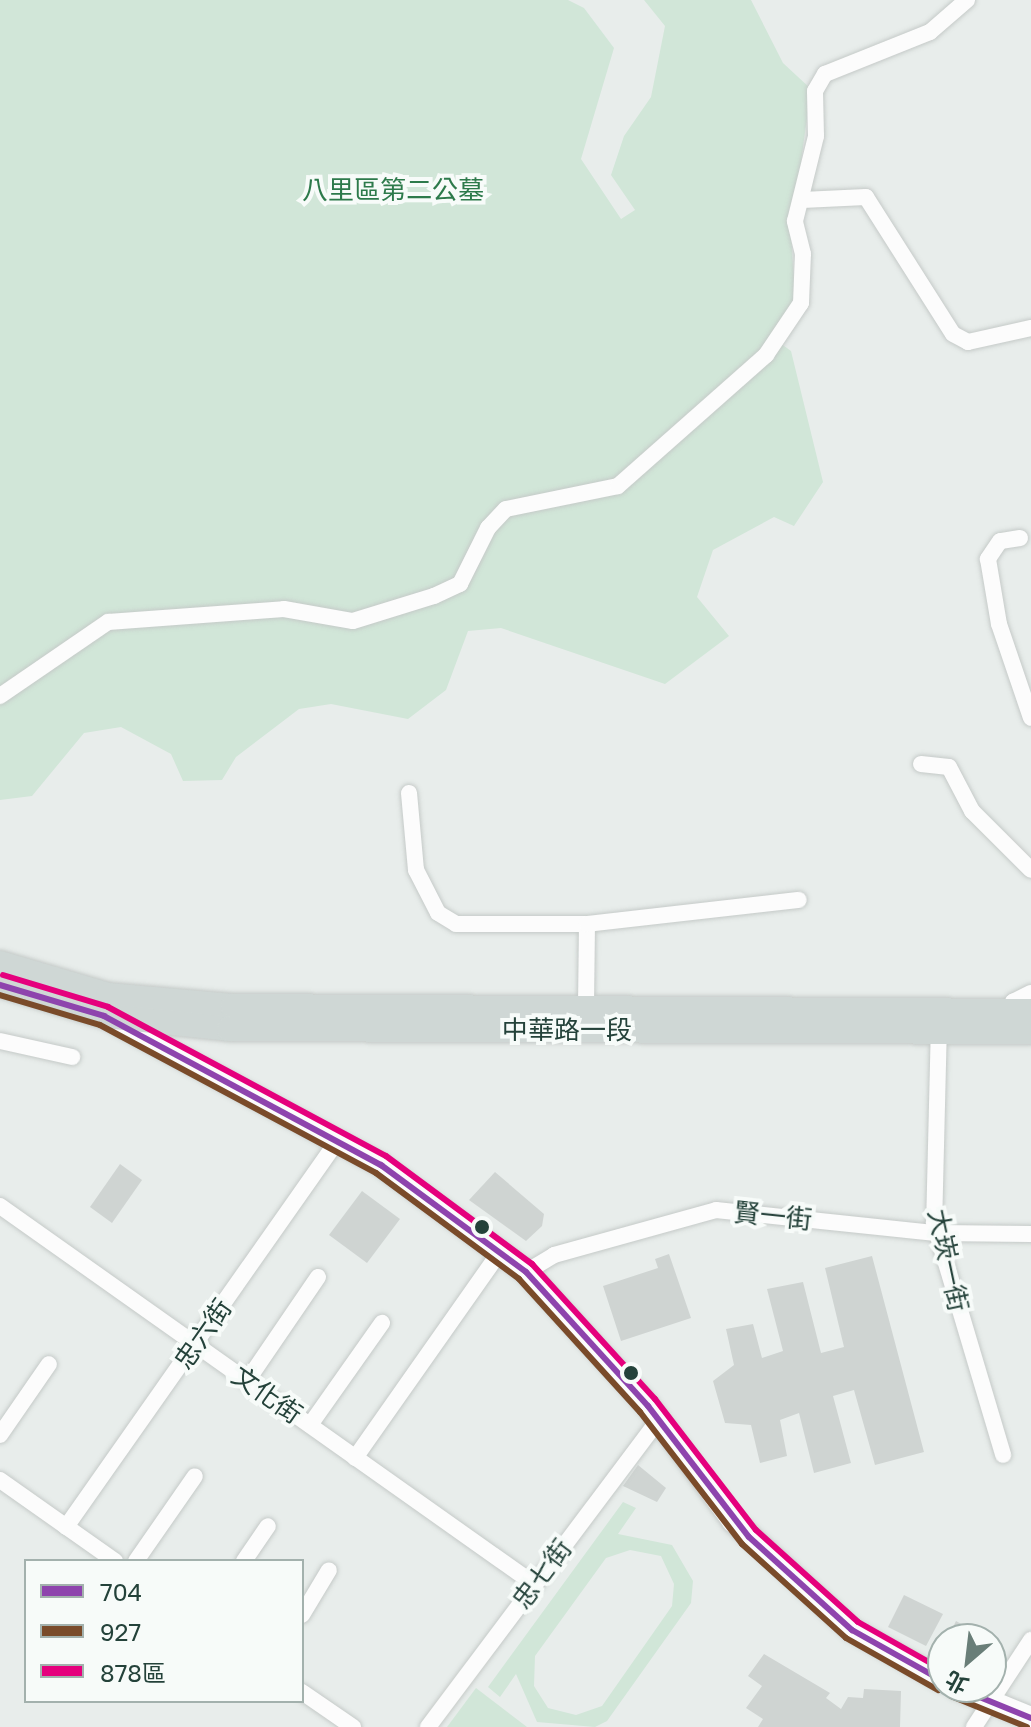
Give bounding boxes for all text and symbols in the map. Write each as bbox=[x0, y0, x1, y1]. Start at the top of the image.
park label: 八里區第二公墓 bbox=[302, 174, 484, 206]
street label: 中華路一段 bbox=[502, 1014, 632, 1046]
street label: 賢一街 bbox=[733, 1196, 813, 1236]
street label: 大崁一街 bbox=[922, 1206, 974, 1314]
unlabelled marker bbox=[474, 1219, 490, 1235]
street label: 忠六街 bbox=[168, 1293, 238, 1375]
street label: 文化街 bbox=[226, 1360, 308, 1430]
unlabelled marker bbox=[623, 1365, 639, 1381]
street label: 忠七街 bbox=[506, 1533, 578, 1615]
legend bbox=[24, 1559, 304, 1703]
text: 704 bbox=[100, 1577, 142, 1606]
text: 927 bbox=[100, 1617, 141, 1646]
north arrow bbox=[927, 1623, 1007, 1703]
text: 878區 bbox=[100, 1658, 166, 1687]
text: 北 bbox=[940, 1666, 973, 1700]

